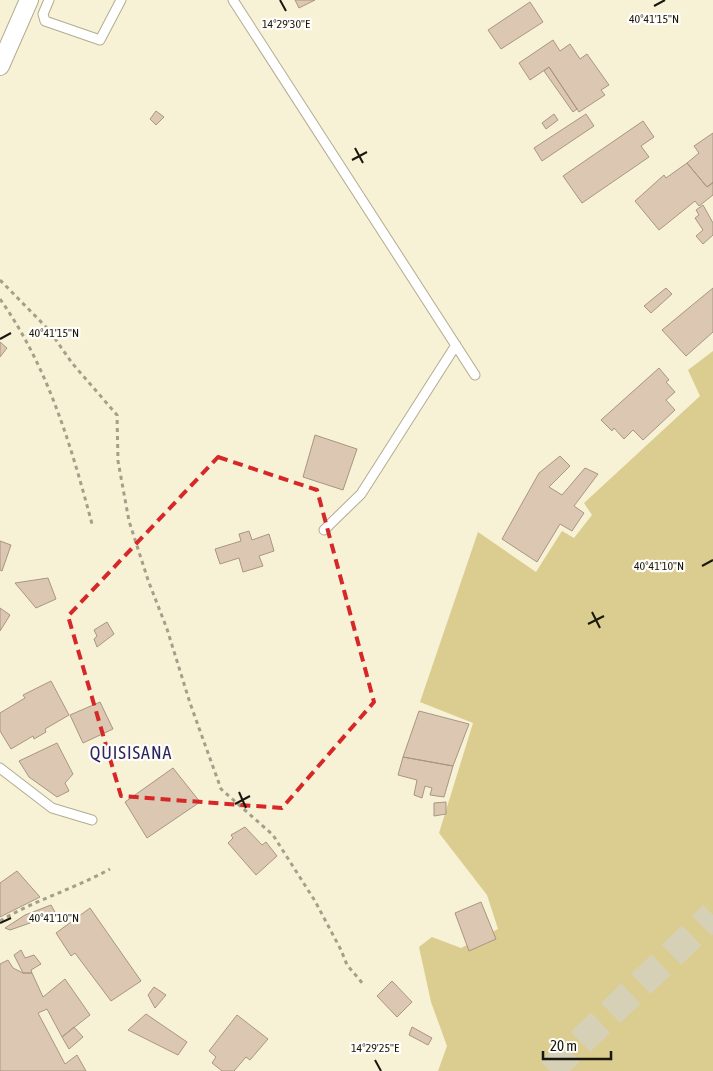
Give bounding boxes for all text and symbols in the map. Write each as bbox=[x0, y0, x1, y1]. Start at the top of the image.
text: 40°41'15"N bbox=[629, 12, 679, 26]
text: 14°29'30"E bbox=[262, 17, 310, 31]
text: 40°41'15"N bbox=[29, 326, 79, 340]
text: 40°41'10"N bbox=[634, 559, 684, 573]
district label: QUISISANA bbox=[90, 742, 172, 763]
text: 40°41'10"N bbox=[29, 911, 79, 925]
scale bar bbox=[543, 1028, 610, 1060]
text: 20 m bbox=[550, 1037, 577, 1054]
text: 14°29'25"E bbox=[351, 1041, 399, 1055]

